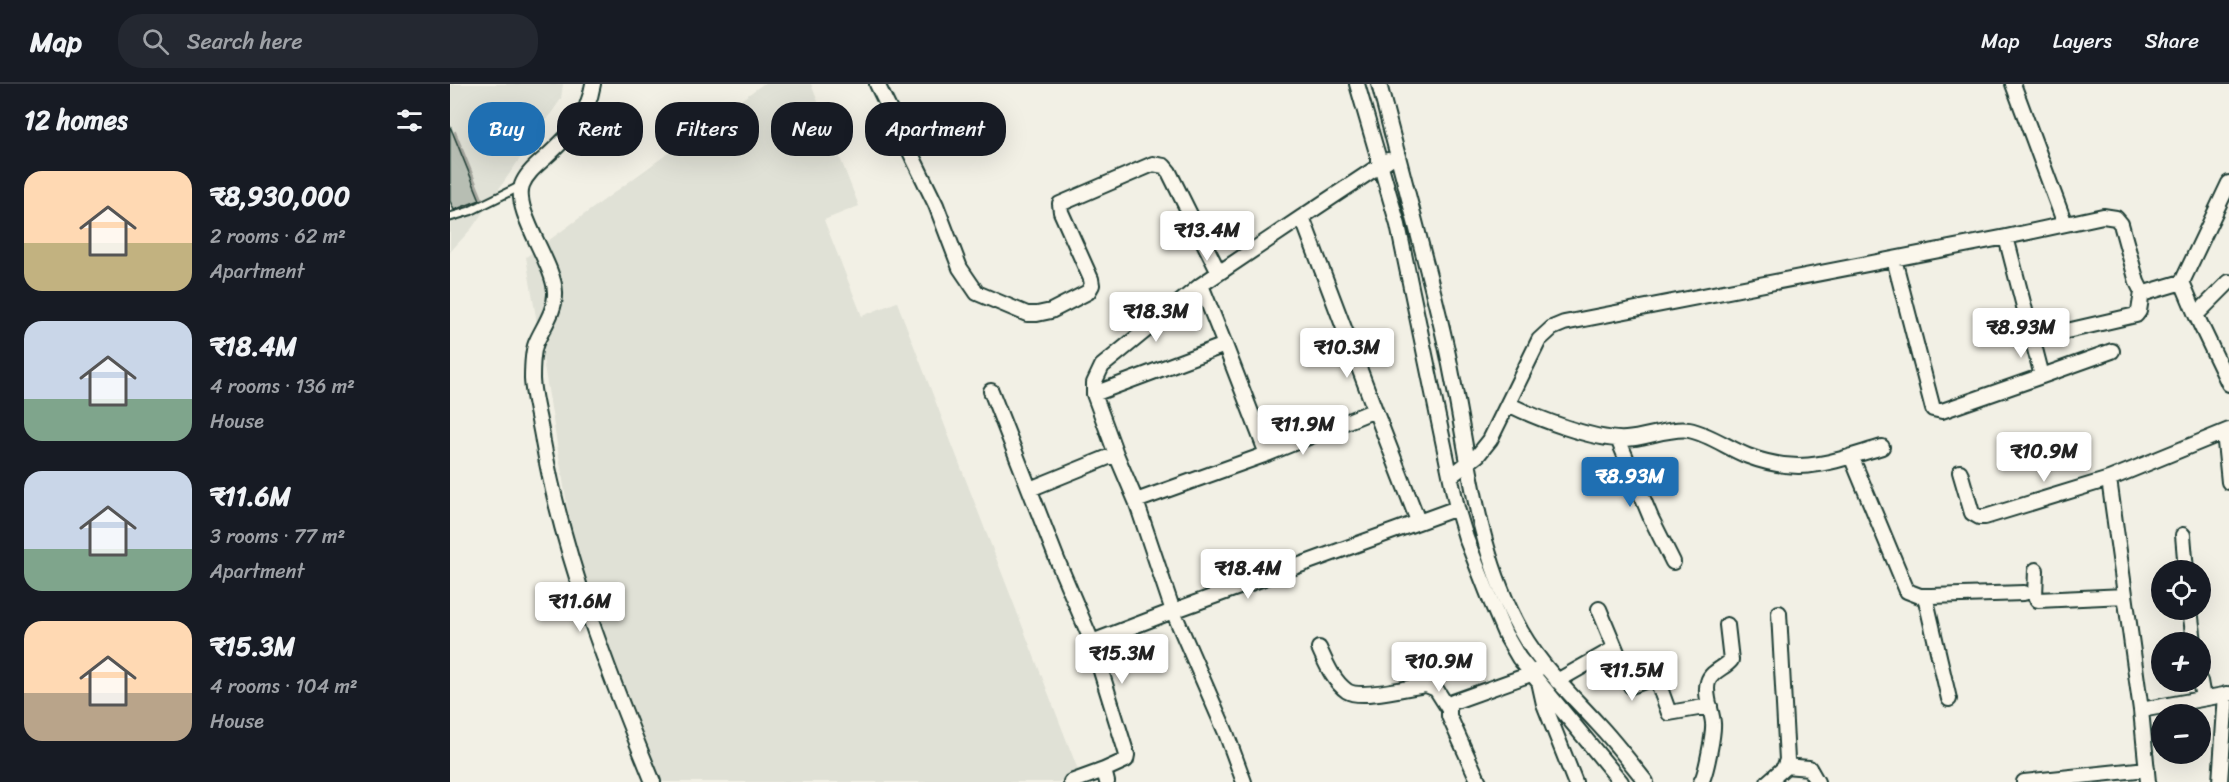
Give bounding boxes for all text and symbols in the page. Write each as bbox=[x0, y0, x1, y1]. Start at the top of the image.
search box bbox=[118, 14, 538, 68]
text: Map bbox=[30, 17, 82, 66]
text: Search here bbox=[187, 22, 303, 61]
text: Map bbox=[1981, 22, 2020, 60]
text: Layers bbox=[2053, 22, 2112, 60]
text: Share bbox=[2145, 22, 2199, 60]
icon: search bbox=[139, 25, 172, 58]
text: 12 homes bbox=[24, 97, 128, 143]
chip: Buy bbox=[468, 102, 545, 156]
chip: Rent bbox=[557, 102, 643, 156]
chip: Filters bbox=[655, 102, 759, 156]
chip: New bbox=[771, 102, 853, 156]
chip: Apartment bbox=[865, 102, 1006, 156]
icon: filters bbox=[393, 104, 426, 137]
text: ₹8,930,000 bbox=[210, 173, 350, 219]
icon: home bbox=[72, 195, 144, 267]
pin: ₹13.4M bbox=[1158, 211, 1256, 262]
text: ₹13.4M bbox=[1174, 213, 1240, 248]
text: 2 rooms · 62 m² bbox=[210, 219, 346, 254]
text: Apartment bbox=[210, 254, 304, 289]
pin: ₹18.3M bbox=[1107, 292, 1205, 343]
text: ₹18.3M bbox=[1123, 294, 1189, 329]
pin: ₹8.93M bbox=[1972, 308, 2070, 359]
text: ₹8.93M bbox=[1987, 310, 2055, 345]
text: ₹18.4M bbox=[210, 323, 297, 369]
pin: ₹10.3M bbox=[1298, 328, 1396, 379]
text: ₹10.3M bbox=[1314, 330, 1380, 365]
icon: home bbox=[72, 345, 144, 417]
text: 4 rooms · 136 m² bbox=[210, 369, 355, 404]
text: House bbox=[210, 404, 264, 439]
pin: ₹11.9M bbox=[1254, 405, 1352, 456]
text: ₹11.9M bbox=[1272, 407, 1335, 442]
pin: ₹10.9M bbox=[1995, 432, 2093, 483]
text: ₹10.9M bbox=[2010, 434, 2078, 469]
pin: ₹8.93M bbox=[1581, 457, 1679, 508]
text: ₹8.93M bbox=[1596, 459, 1664, 494]
text: ₹11.6M bbox=[210, 473, 291, 519]
icon: home bbox=[72, 495, 144, 567]
text: 3 rooms · 77 m² bbox=[210, 519, 345, 554]
pin: ₹18.4M bbox=[1199, 549, 1297, 600]
text: ₹18.4M bbox=[1215, 551, 1281, 586]
text: Apartment bbox=[210, 554, 304, 589]
map controls bbox=[2151, 560, 2211, 764]
button: locate bbox=[2151, 560, 2211, 620]
pin: ₹11.6M bbox=[531, 582, 629, 633]
text: ₹11.6M bbox=[549, 584, 611, 619]
text: ₹15.3M bbox=[210, 623, 295, 669]
button: + bbox=[2151, 632, 2211, 692]
pin: ₹15.3M bbox=[1073, 634, 1171, 685]
text: ₹15.3M bbox=[1089, 636, 1155, 671]
pin: ₹10.9M bbox=[1390, 642, 1488, 693]
text: ₹10.9M bbox=[1405, 644, 1473, 679]
icon: home bbox=[72, 645, 144, 717]
pin: ₹11.5M bbox=[1583, 651, 1681, 702]
text: ₹11.5M bbox=[1601, 653, 1663, 688]
text: 4 rooms · 104 m² bbox=[210, 669, 358, 704]
text: House bbox=[210, 704, 264, 739]
button: − bbox=[2151, 704, 2211, 764]

